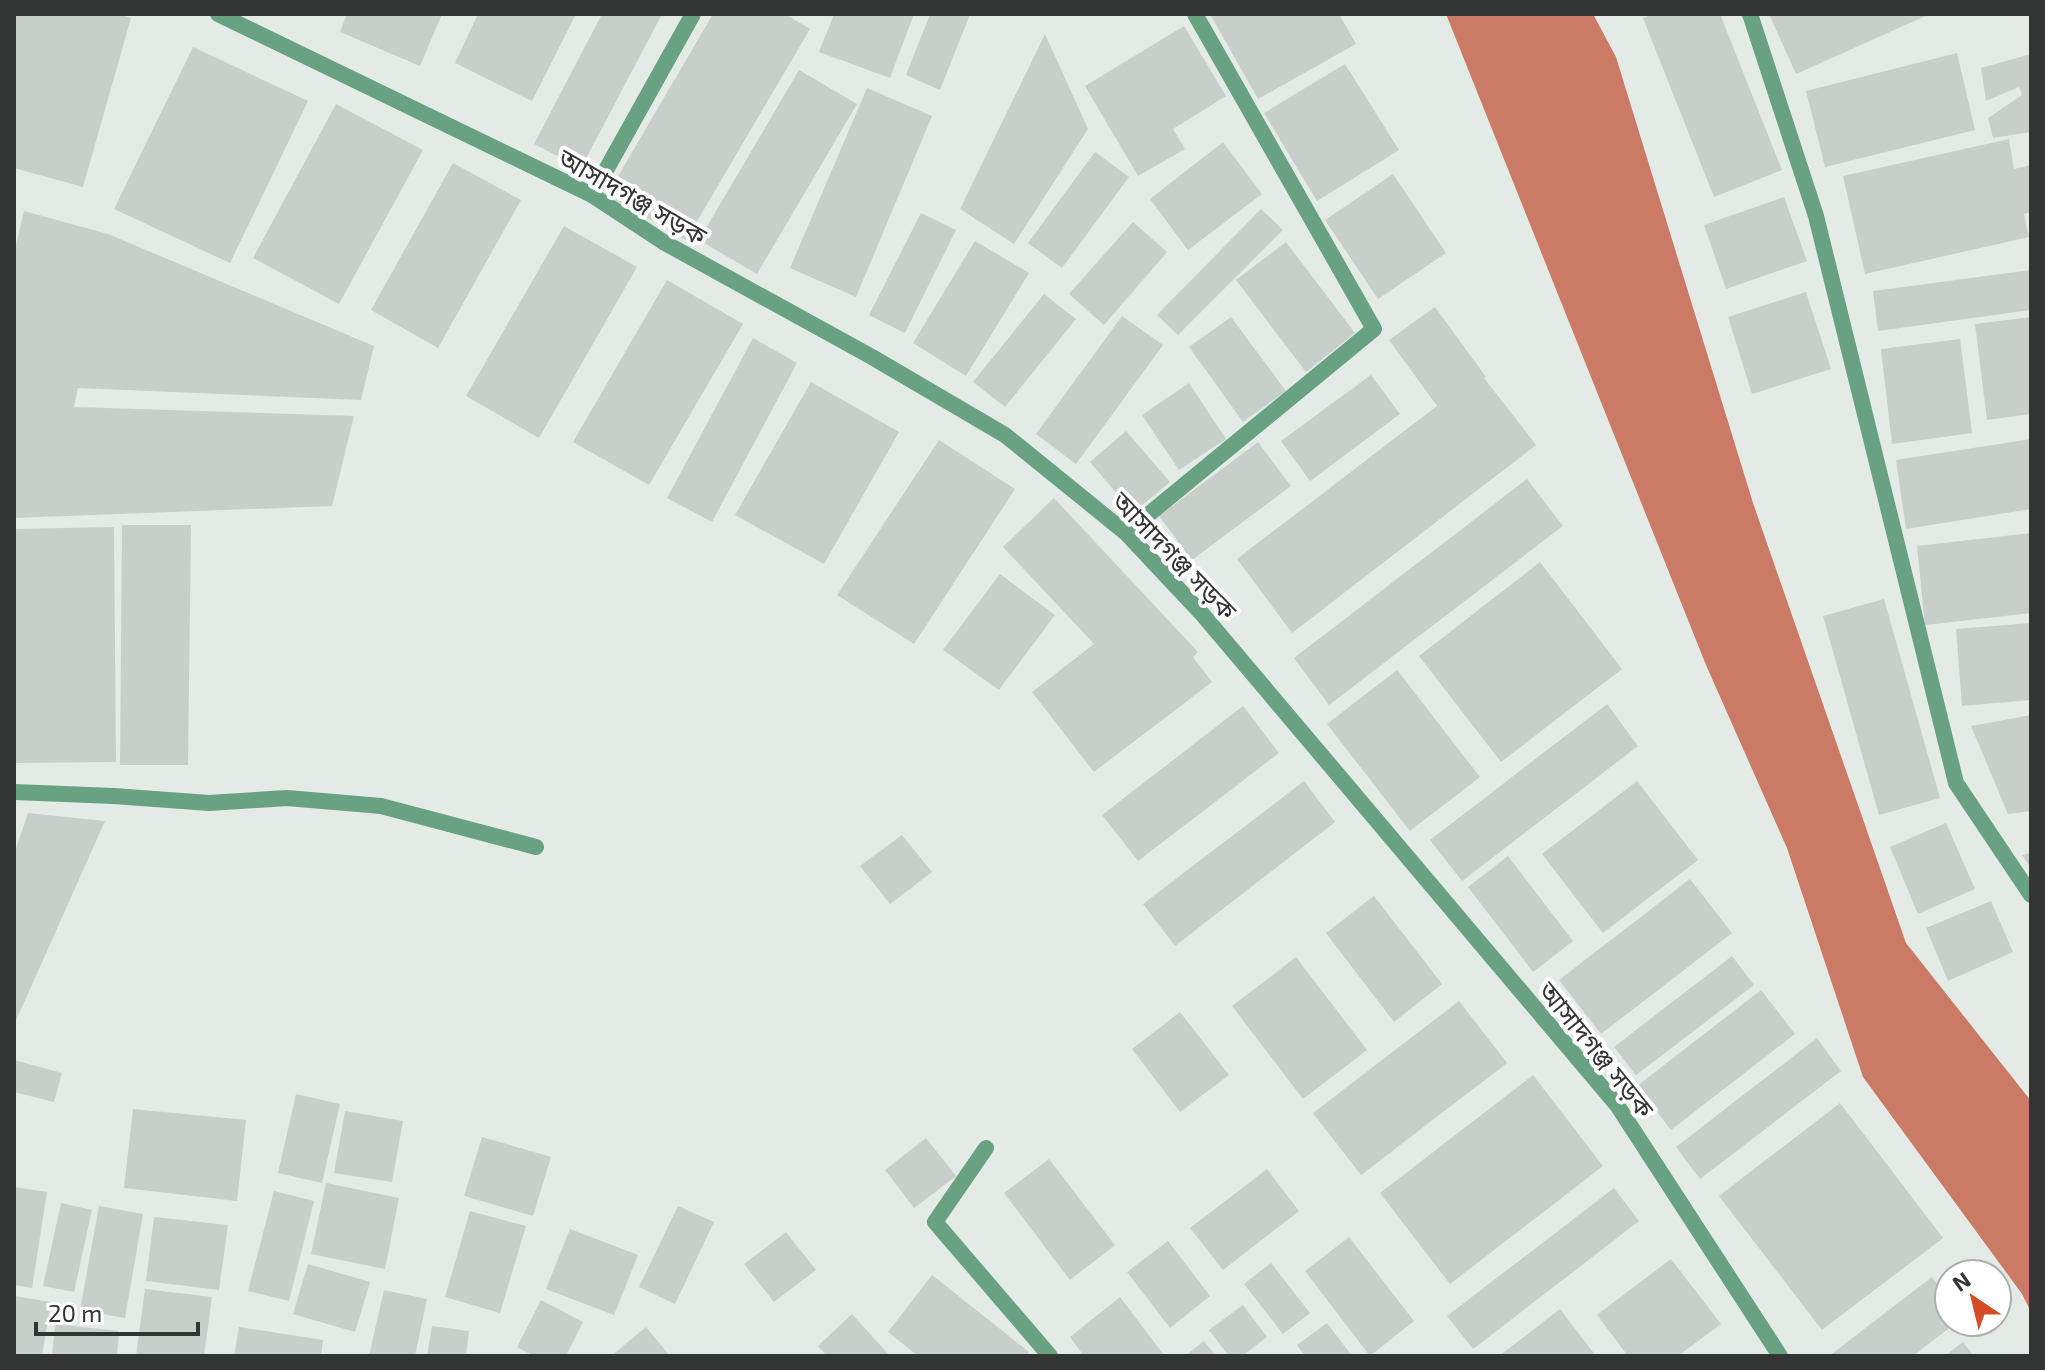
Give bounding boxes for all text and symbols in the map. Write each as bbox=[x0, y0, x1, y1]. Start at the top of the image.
street label: আসাদগঞ্জ সড়ক bbox=[553, 141, 713, 251]
street label: আসাদগঞ্জ সড়ক bbox=[1106, 484, 1244, 626]
street label: আসাদগঞ্জ সড়ক bbox=[1532, 974, 1662, 1124]
north arrow bbox=[1933, 1258, 2013, 1338]
text: N bbox=[1947, 1266, 1975, 1296]
scale bar bbox=[36, 1286, 198, 1336]
text: 20 m bbox=[48, 1298, 102, 1327]

